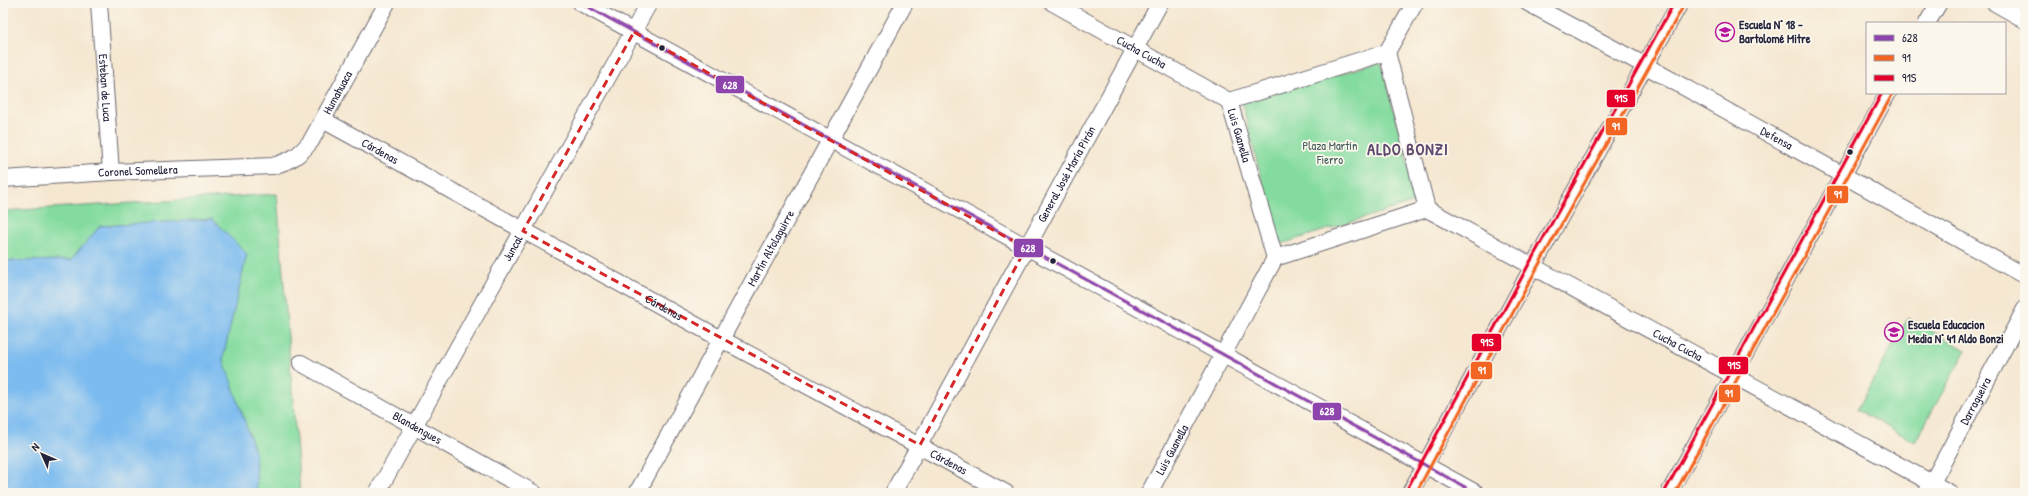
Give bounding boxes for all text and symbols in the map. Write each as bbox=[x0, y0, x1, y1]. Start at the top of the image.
place label: Escuela N° 18 - Bartolomé Mitre bbox=[1739, 16, 1811, 47]
school or university icon: Escuela N° 18 - Bartolomé Mitre bbox=[1714, 21, 1736, 43]
legend bbox=[1866, 22, 2006, 94]
text: 628 bbox=[1902, 29, 1918, 46]
street label: Cucha Cucha bbox=[1114, 31, 1170, 72]
unlabelled marker bbox=[657, 43, 667, 53]
text: 91 bbox=[1902, 49, 1911, 66]
street label: Esteban de Luca bbox=[95, 53, 116, 122]
street label: Humahuaca bbox=[318, 67, 356, 117]
text: 91S bbox=[1902, 69, 1917, 86]
line badge: 628 bbox=[715, 75, 745, 94]
text: 628 bbox=[723, 78, 737, 92]
line badge: 91S bbox=[1606, 89, 1636, 108]
text: 91S bbox=[1614, 91, 1628, 105]
street label: Luis Guanella bbox=[1224, 107, 1256, 164]
line badge: 91 bbox=[1605, 117, 1628, 136]
text: 91 bbox=[1612, 119, 1620, 133]
street label: Defensa bbox=[1758, 122, 1796, 154]
street label: General José María Pirán bbox=[1033, 123, 1099, 225]
street label: Cárdenas bbox=[358, 134, 402, 168]
park label: Plaza Martín Fierro bbox=[1303, 137, 1357, 168]
district label: ALDO BONZI bbox=[1367, 138, 1449, 160]
unlabelled marker bbox=[1845, 147, 1855, 157]
street label: Coronel Somellera bbox=[97, 161, 178, 181]
line badge: 91 bbox=[1826, 185, 1849, 204]
text: 91 bbox=[1834, 187, 1842, 201]
street label: Martín Altolaguirre bbox=[743, 207, 798, 289]
street label: Juncal bbox=[498, 231, 527, 264]
line badge: 628 bbox=[1013, 238, 1044, 258]
text: 628 bbox=[1021, 241, 1035, 255]
unlabelled marker bbox=[1048, 256, 1058, 266]
street label: Cárdenas bbox=[642, 290, 686, 324]
place label: Escuela Educacion Media N° 41 Aldo Bonzi bbox=[1908, 316, 2004, 347]
school or university icon: Escuela Educacion Media N° 41 Aldo Bonzi bbox=[1883, 321, 1905, 343]
street label: Cucha Cucha bbox=[1650, 324, 1706, 365]
line badge: 91S bbox=[1471, 333, 1502, 352]
text: 91S bbox=[1480, 335, 1494, 349]
line badge: 91S bbox=[1718, 356, 1749, 375]
text: 91S bbox=[1727, 358, 1741, 372]
line badge: 91 bbox=[1470, 361, 1493, 380]
text: 91 bbox=[1478, 363, 1486, 377]
street label: Darragueira bbox=[1956, 374, 1995, 428]
line badge: 91 bbox=[1718, 384, 1741, 403]
text: 91 bbox=[1725, 386, 1733, 400]
line badge: 628 bbox=[1312, 402, 1342, 421]
text: 628 bbox=[1320, 404, 1334, 418]
street label: Blandengues bbox=[390, 407, 445, 448]
street label: Luis Guanella bbox=[1151, 421, 1192, 478]
north arrow bbox=[22, 434, 62, 474]
text: N bbox=[28, 440, 42, 454]
street label: Cárdenas bbox=[927, 445, 971, 479]

